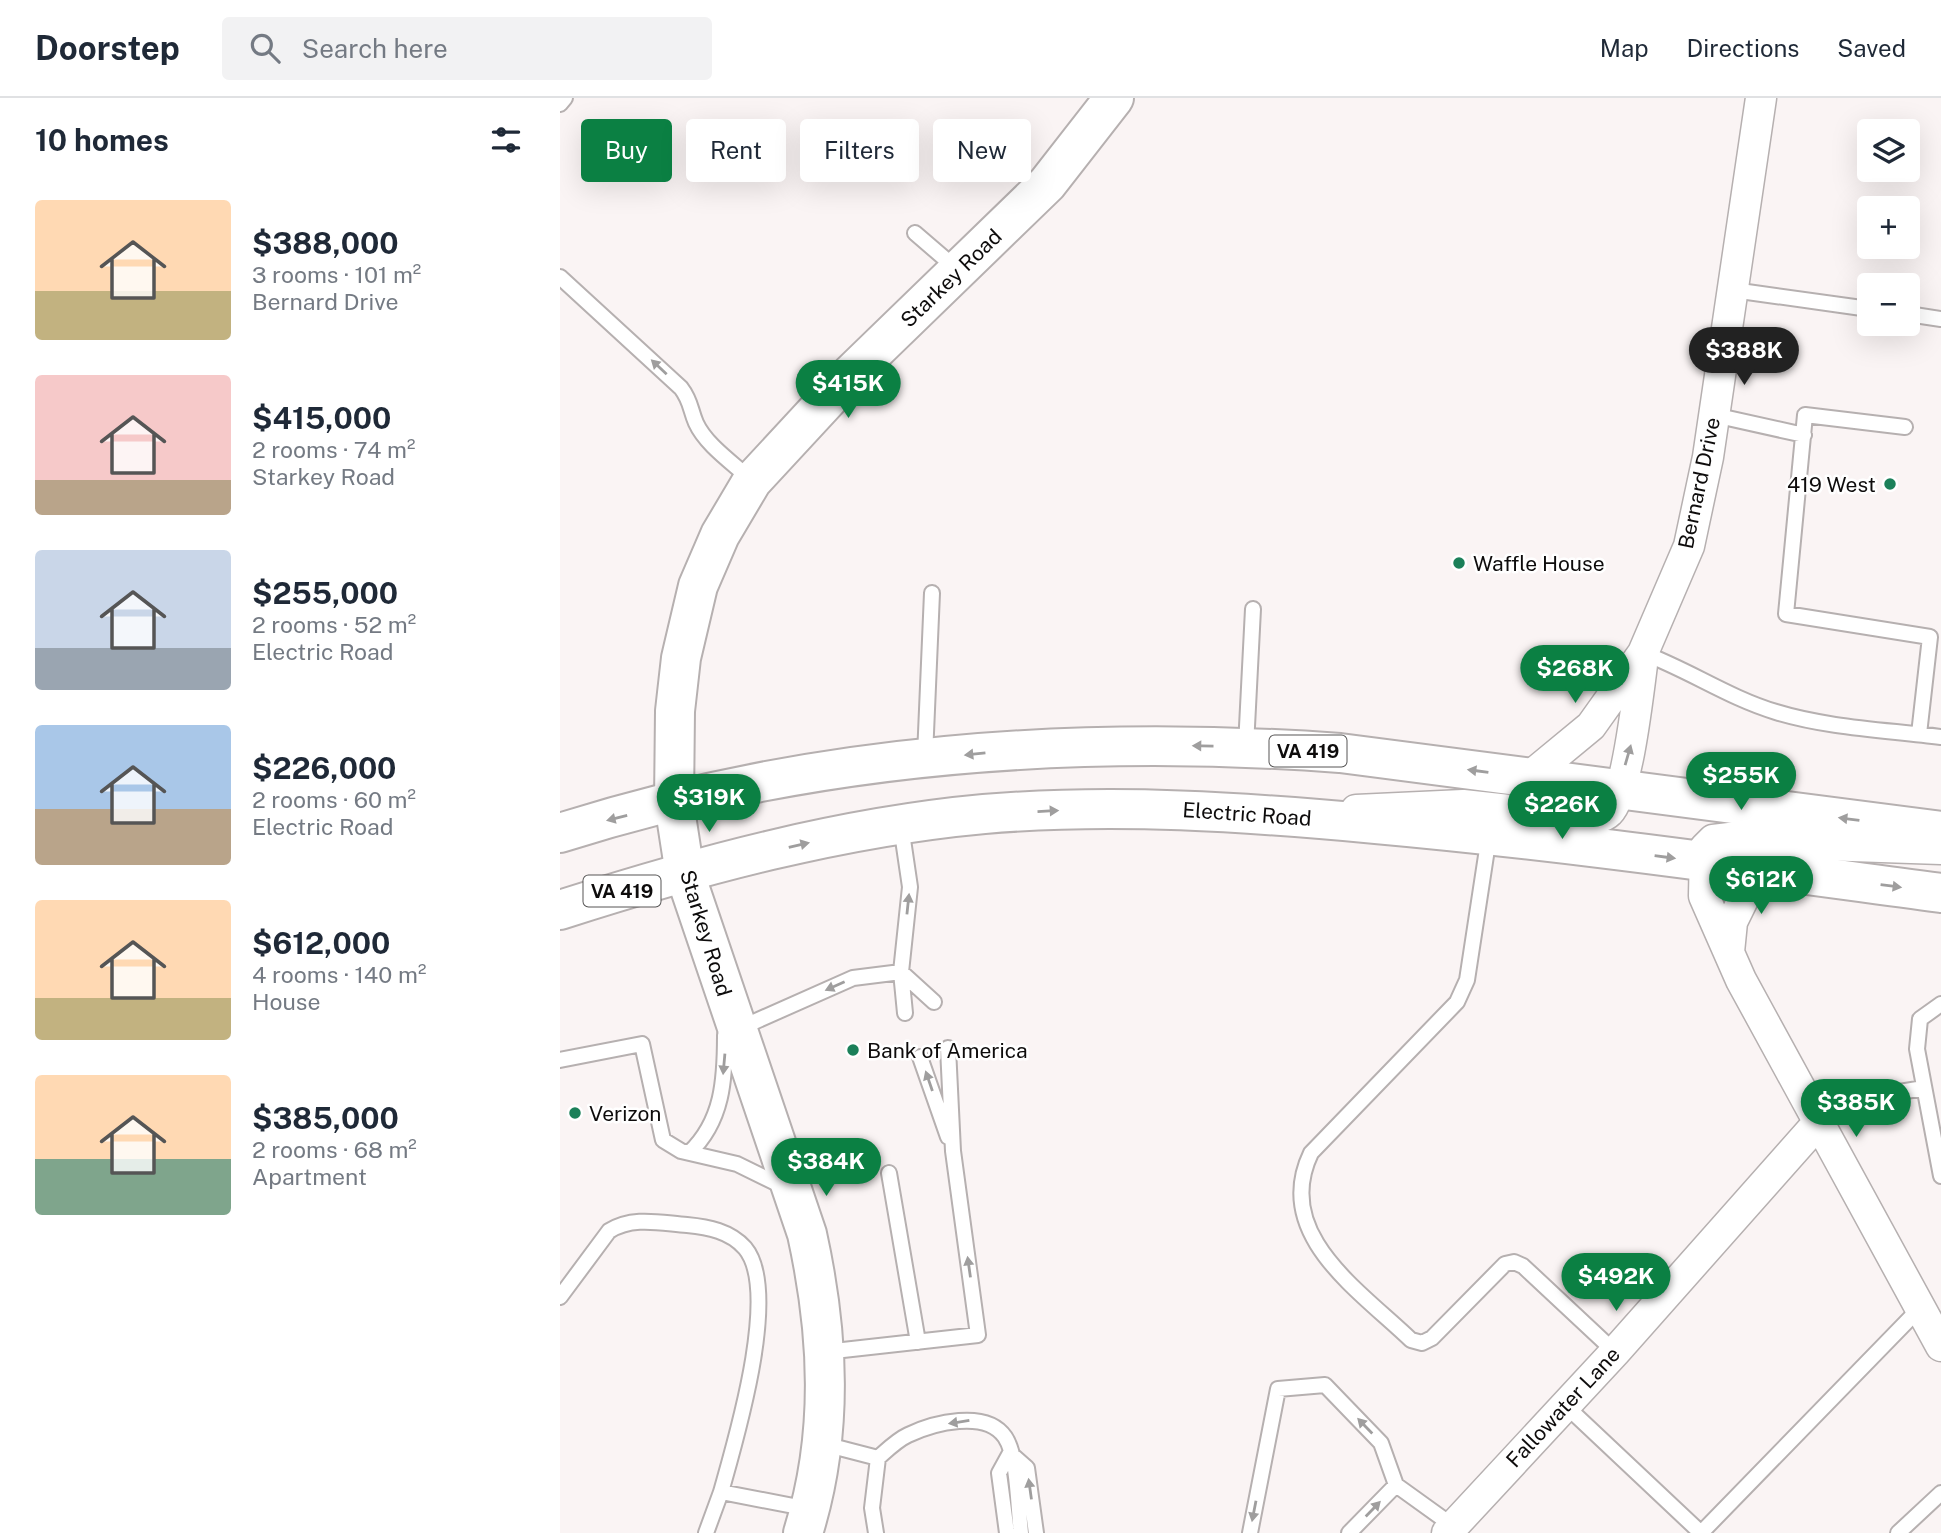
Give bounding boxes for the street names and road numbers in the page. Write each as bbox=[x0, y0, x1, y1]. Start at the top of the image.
street label: Starkey Road bbox=[895, 224, 1007, 332]
street label: Bernard Drive bbox=[1673, 415, 1725, 551]
road number: VA 419 bbox=[1270, 736, 1346, 766]
street label: Electric Road bbox=[1182, 797, 1312, 831]
street label: Starkey Road bbox=[675, 867, 737, 999]
road number: VA 419 bbox=[584, 876, 660, 906]
street label: Fallowater Lane bbox=[1501, 1342, 1625, 1472]

